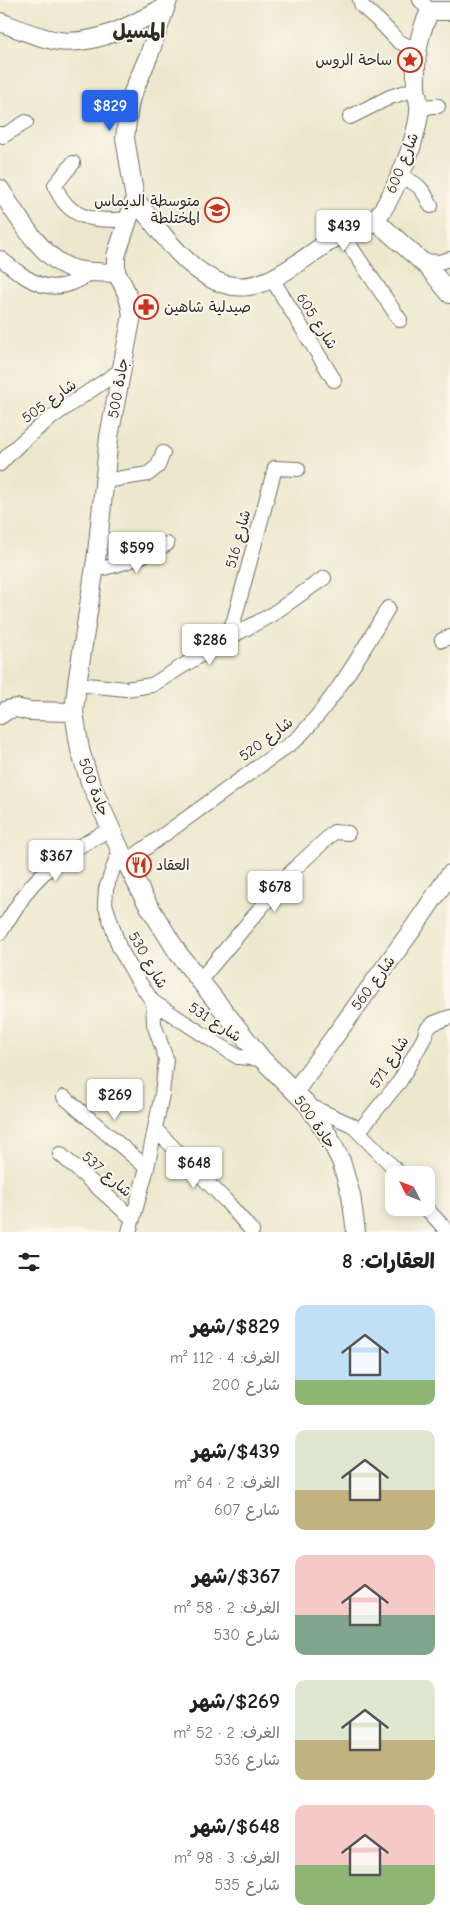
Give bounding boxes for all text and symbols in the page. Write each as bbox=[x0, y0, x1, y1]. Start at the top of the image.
district label: المسيل bbox=[113, 20, 165, 43]
place icon: ساحة الروس bbox=[397, 47, 423, 73]
place label: ساحة الروس bbox=[316, 51, 392, 69]
pin: $829 bbox=[80, 90, 140, 132]
text: $829 bbox=[93, 97, 127, 115]
street label: شارع 600 bbox=[382, 130, 423, 196]
place label: متوسطة الديماس المختلطة bbox=[94, 192, 200, 227]
school or university icon: متوسطة الديماس المختلطة bbox=[204, 197, 230, 223]
pin: $439 bbox=[314, 210, 374, 252]
text: $439 bbox=[327, 217, 361, 235]
street label: شارع 605 bbox=[292, 290, 341, 353]
pharmacy icon: صيدلية شاهين bbox=[133, 294, 159, 320]
place label: صيدلية شاهين bbox=[164, 298, 251, 316]
street label: جادة 500 bbox=[104, 357, 132, 419]
street label: شارع 505 bbox=[18, 375, 80, 428]
street label: شارع 516 bbox=[222, 508, 255, 570]
pin: $599 bbox=[107, 532, 167, 574]
text: $599 bbox=[120, 539, 154, 557]
pin: $286 bbox=[180, 624, 240, 666]
text: $286 bbox=[193, 631, 227, 649]
street label: شارع 520 bbox=[236, 713, 297, 766]
street label: جادة 500 bbox=[75, 755, 113, 819]
pin: $367 bbox=[26, 840, 86, 882]
text: $367 bbox=[39, 847, 73, 865]
restaurant icon: العقاد bbox=[126, 852, 152, 878]
place label: العقاد bbox=[156, 856, 190, 874]
pin: $678 bbox=[245, 870, 305, 913]
text: $678 bbox=[259, 878, 291, 896]
street label: شارع 530 bbox=[124, 929, 171, 992]
street label: شارع 560 bbox=[347, 952, 400, 1014]
street label: شارع 531 bbox=[185, 998, 245, 1046]
street label: شارع 571 bbox=[365, 1033, 413, 1092]
pin: $269 bbox=[85, 1078, 145, 1121]
text: $269 bbox=[98, 1086, 132, 1104]
street label: جادة 500 bbox=[290, 1092, 340, 1152]
pin: $648 bbox=[164, 1146, 224, 1189]
street label: شارع 537 bbox=[78, 1147, 136, 1201]
text: $648 bbox=[177, 1154, 211, 1172]
north arrow bbox=[385, 1166, 435, 1216]
map controls bbox=[385, 1166, 435, 1216]
icon: filters bbox=[15, 1248, 43, 1276]
text: العقارات: 8 bbox=[342, 1249, 435, 1273]
text: $829/شهر bbox=[191, 1314, 280, 1338]
icon: home bbox=[335, 1325, 395, 1385]
text: الغرف: 4 · 112 m² bbox=[170, 1349, 280, 1367]
text: شارع 200 bbox=[212, 1376, 280, 1394]
text: $439/شهر bbox=[192, 1439, 280, 1463]
icon: home bbox=[335, 1450, 395, 1510]
text: الغرف: 2 · 64 m² bbox=[174, 1474, 280, 1492]
text: شارع 607 bbox=[214, 1501, 280, 1519]
text: $367/شهر bbox=[192, 1564, 280, 1588]
icon: home bbox=[335, 1575, 395, 1635]
text: الغرف: 2 · 58 m² bbox=[173, 1599, 280, 1617]
text: شارع 530 bbox=[214, 1626, 280, 1644]
text: $269/شهر bbox=[191, 1689, 280, 1713]
icon: home bbox=[335, 1700, 395, 1760]
text: الغرف: 2 · 52 m² bbox=[173, 1724, 280, 1742]
text: شارع 536 bbox=[215, 1751, 280, 1769]
text: $648/شهر bbox=[192, 1814, 280, 1838]
icon: home bbox=[335, 1825, 395, 1885]
text: الغرف: 3 · 98 m² bbox=[174, 1849, 280, 1867]
text: شارع 535 bbox=[215, 1876, 280, 1894]

